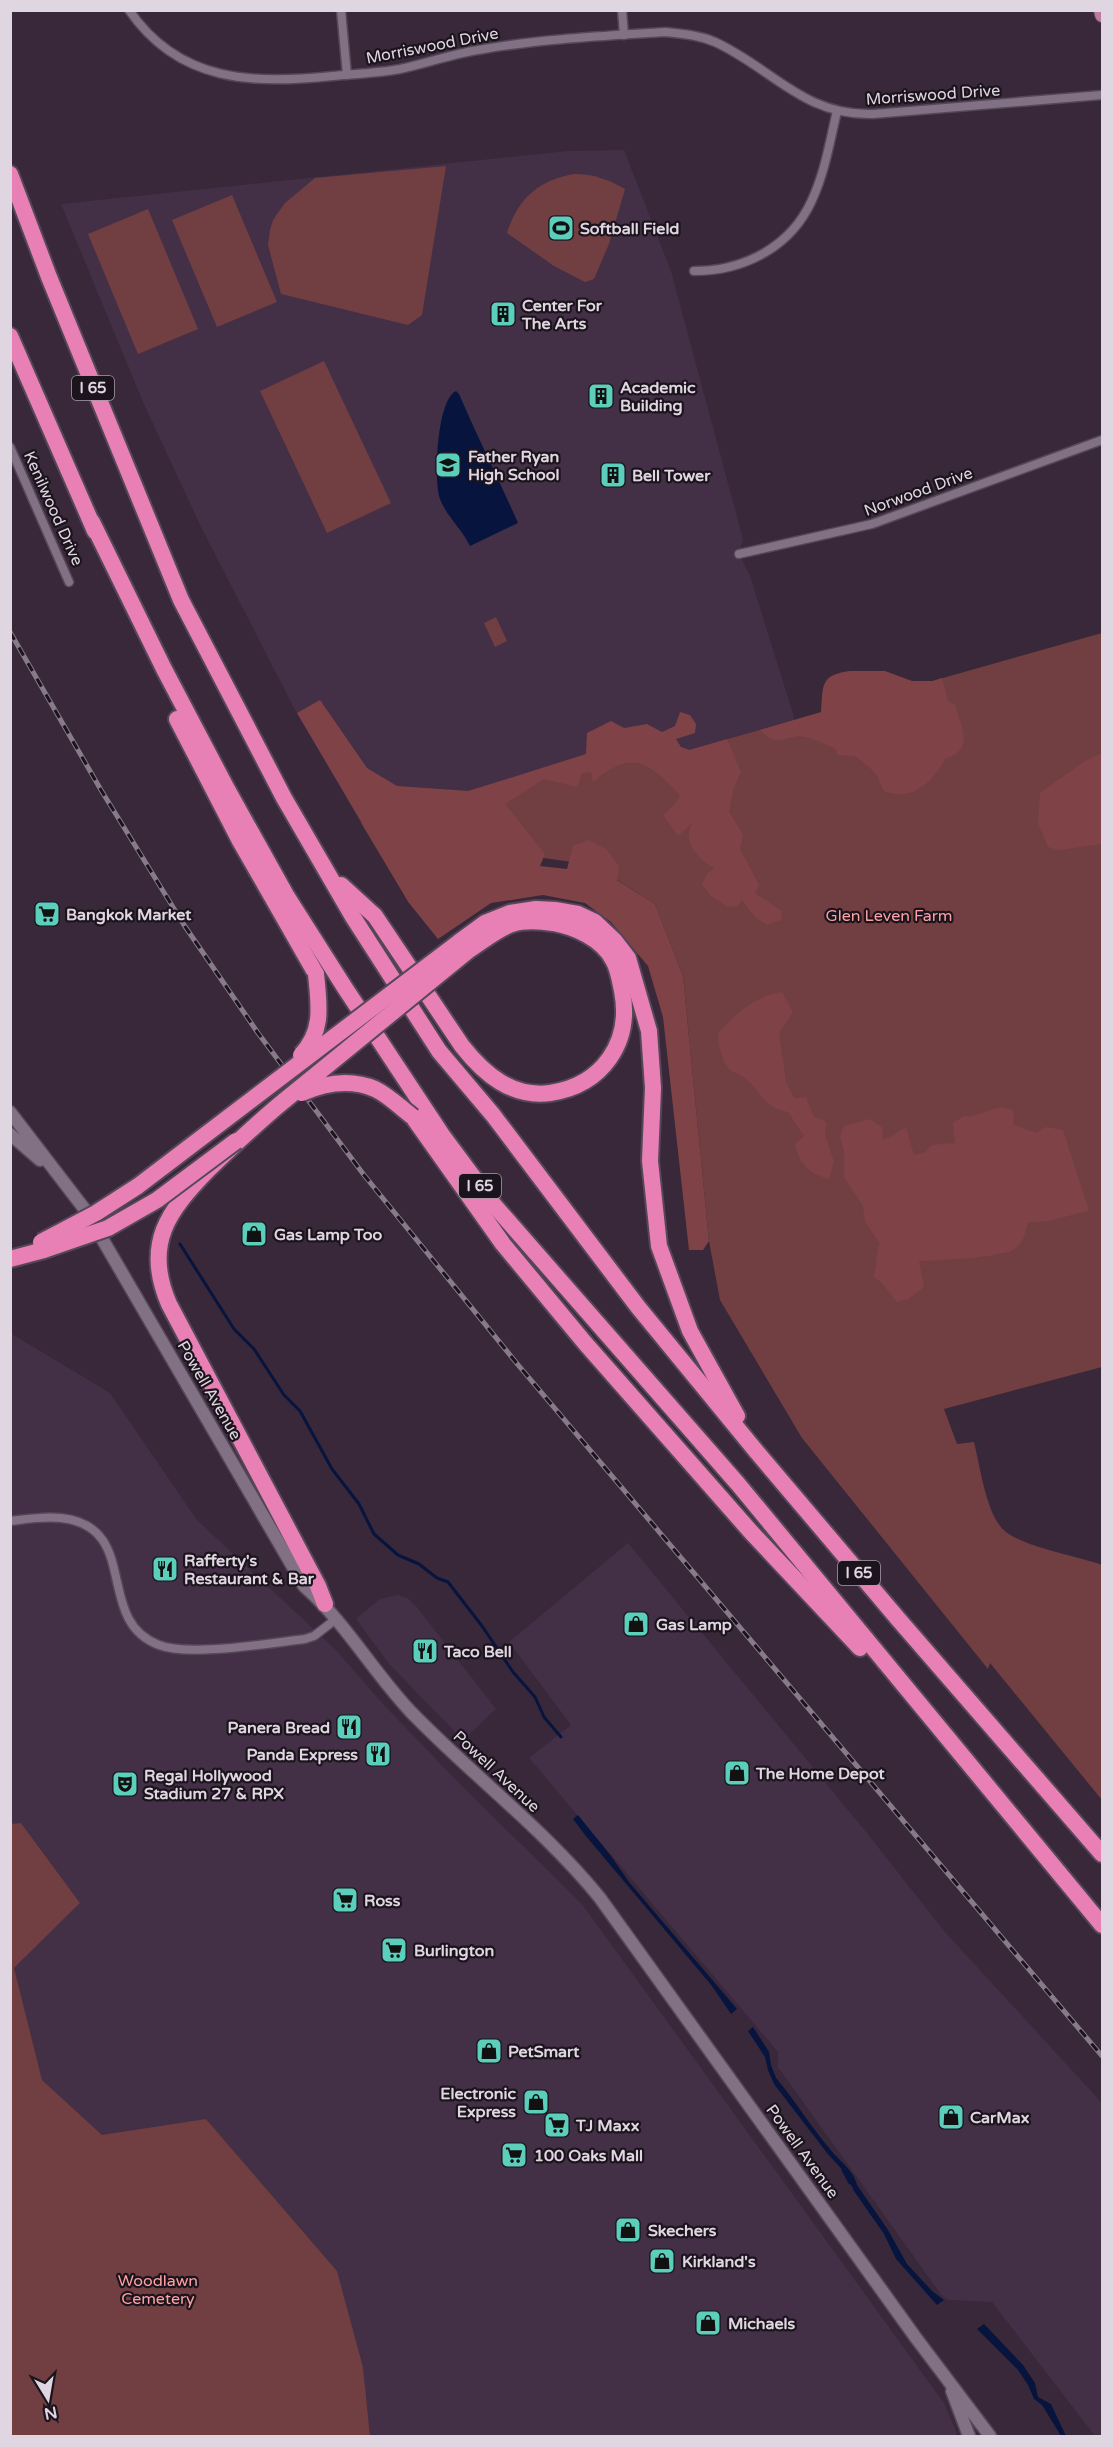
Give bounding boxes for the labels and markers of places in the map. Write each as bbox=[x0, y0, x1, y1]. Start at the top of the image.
sports icon: Softball Field bbox=[546, 213, 576, 243]
place label: Softball Field bbox=[580, 219, 679, 239]
place label: Center For The Arts bbox=[521, 296, 603, 334]
building icon: Center For The Arts bbox=[488, 299, 518, 329]
place label: Academic Building bbox=[620, 378, 696, 416]
building icon: Academic Building bbox=[586, 381, 616, 411]
place label: Father Ryan High School bbox=[468, 447, 559, 485]
school or university icon: Father Ryan High School bbox=[433, 450, 463, 480]
building icon: Bell Tower bbox=[598, 460, 628, 490]
place label: Bell Tower bbox=[632, 466, 711, 486]
supermarket icon: Bangkok Market bbox=[32, 899, 62, 929]
place label: Bangkok Market bbox=[66, 905, 192, 925]
shop icon: Gas Lamp Too bbox=[239, 1219, 269, 1249]
place label: Gas Lamp Too bbox=[274, 1225, 383, 1245]
place label: Rafferty's Restaurant & Bar bbox=[184, 1551, 315, 1589]
restaurant icon: Rafferty's Restaurant & Bar bbox=[150, 1554, 180, 1584]
shop icon: Gas Lamp bbox=[621, 1609, 651, 1639]
place label: Gas Lamp bbox=[656, 1615, 732, 1635]
restaurant icon: Taco Bell bbox=[410, 1636, 440, 1666]
place label: Taco Bell bbox=[443, 1642, 512, 1662]
restaurant icon: Panera Bread bbox=[334, 1712, 364, 1742]
place label: Panera Bread bbox=[228, 1718, 330, 1738]
restaurant icon: Panda Express bbox=[363, 1739, 393, 1769]
place label: Panda Express bbox=[246, 1745, 358, 1765]
shop icon: The Home Depot bbox=[722, 1758, 752, 1788]
place label: The Home Depot bbox=[755, 1764, 886, 1784]
place label: Regal Hollywood Stadium 27 & RPX bbox=[144, 1766, 284, 1804]
theatre icon: Regal Hollywood Stadium 27 & RPX bbox=[110, 1769, 140, 1799]
supermarket icon: Ross bbox=[330, 1885, 360, 1915]
place label: Ross bbox=[364, 1891, 401, 1911]
supermarket icon: Burlington bbox=[379, 1935, 409, 1965]
place label: Burlington bbox=[414, 1941, 494, 1961]
shop icon: PetSmart bbox=[474, 2036, 504, 2066]
place label: PetSmart bbox=[508, 2042, 580, 2062]
place label: Electronic Express bbox=[440, 2084, 516, 2122]
shop icon: Electronic Express bbox=[521, 2087, 551, 2117]
shop icon: CarMax bbox=[936, 2102, 966, 2132]
place label: CarMax bbox=[970, 2108, 1030, 2128]
supermarket icon: TJ Maxx bbox=[542, 2110, 572, 2140]
place label: TJ Maxx bbox=[575, 2116, 640, 2136]
supermarket icon: 100 Oaks Mall bbox=[499, 2140, 529, 2170]
place label: 100 Oaks Mall bbox=[534, 2146, 643, 2166]
shop icon: Skechers bbox=[613, 2215, 643, 2245]
place label: Skechers bbox=[648, 2221, 717, 2241]
shop icon: Kirkland's bbox=[647, 2246, 677, 2276]
place label: Kirkland's bbox=[682, 2252, 756, 2272]
shop icon: Michaels bbox=[693, 2308, 723, 2338]
place label: Michaels bbox=[728, 2314, 796, 2334]

